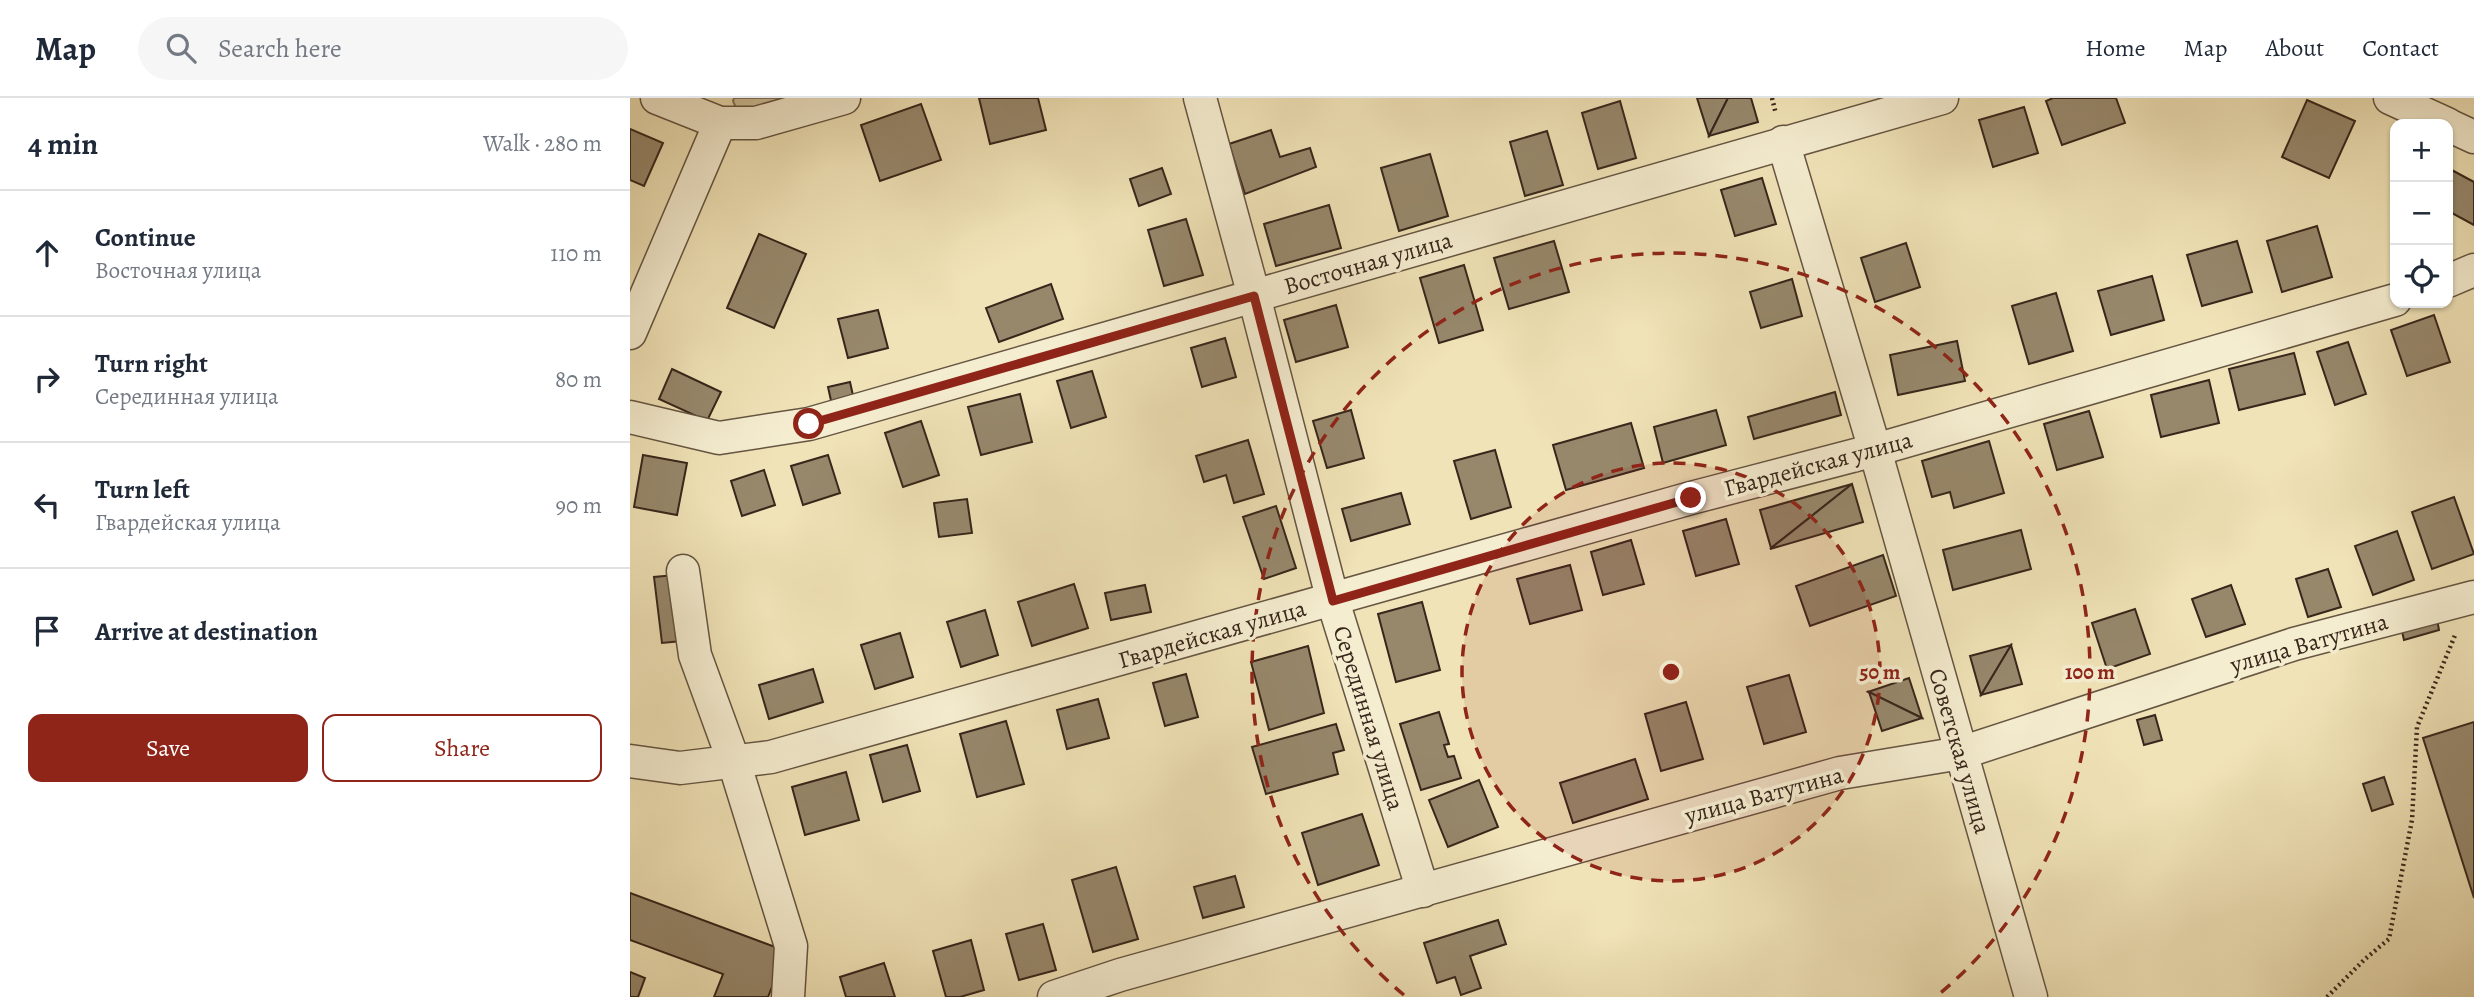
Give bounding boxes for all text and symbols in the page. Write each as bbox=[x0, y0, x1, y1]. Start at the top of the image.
search box bbox=[138, 17, 628, 80]
text: Map bbox=[35, 26, 96, 71]
icon: search bbox=[162, 29, 200, 67]
text: Search here bbox=[218, 31, 342, 66]
text: Home bbox=[2085, 32, 2146, 64]
text: Map bbox=[2184, 32, 2228, 64]
text: About bbox=[2266, 32, 2324, 64]
text: Contact bbox=[2362, 32, 2439, 64]
map controls bbox=[2390, 119, 2453, 308]
button: + bbox=[2390, 119, 2453, 182]
text: 4 min bbox=[28, 124, 98, 164]
text: Walk · 280 m bbox=[483, 128, 602, 159]
button: − bbox=[2390, 182, 2453, 245]
text: Continue bbox=[95, 220, 196, 255]
street label: Восточная улица bbox=[1280, 224, 1456, 302]
icon: ahead bbox=[28, 234, 66, 272]
text: 110 m bbox=[550, 238, 602, 269]
button: locate bbox=[2390, 245, 2453, 308]
text: Восточная улица bbox=[95, 255, 261, 286]
text: Turn right bbox=[95, 346, 208, 381]
icon: right bbox=[28, 360, 66, 398]
text: 80 m bbox=[555, 364, 602, 395]
text: Серединная улица bbox=[95, 381, 279, 412]
route start bbox=[793, 408, 824, 439]
street label: Гвардейская улица bbox=[1720, 423, 1916, 505]
text: Turn left bbox=[95, 472, 190, 507]
route end bbox=[1675, 482, 1706, 513]
icon: left bbox=[28, 486, 66, 524]
text: 90 m bbox=[556, 490, 602, 521]
text: Гвардейская улица bbox=[95, 507, 281, 538]
street label: Гвардейская улица bbox=[1114, 592, 1310, 676]
street label: улица Ватутина bbox=[2225, 605, 2392, 681]
icon: arrive bbox=[28, 612, 66, 650]
text: Arrive at destination bbox=[95, 614, 318, 649]
street label: Серединная улица bbox=[1326, 622, 1412, 814]
text: 50 m bbox=[1860, 658, 1901, 686]
text: 100 m bbox=[2065, 658, 2115, 686]
centre of rings bbox=[1659, 660, 1683, 684]
street label: Советская улица bbox=[1921, 665, 1999, 837]
button: Save bbox=[28, 714, 308, 782]
button: Share bbox=[322, 714, 602, 782]
street label: улица Ватутина bbox=[1680, 758, 1847, 832]

